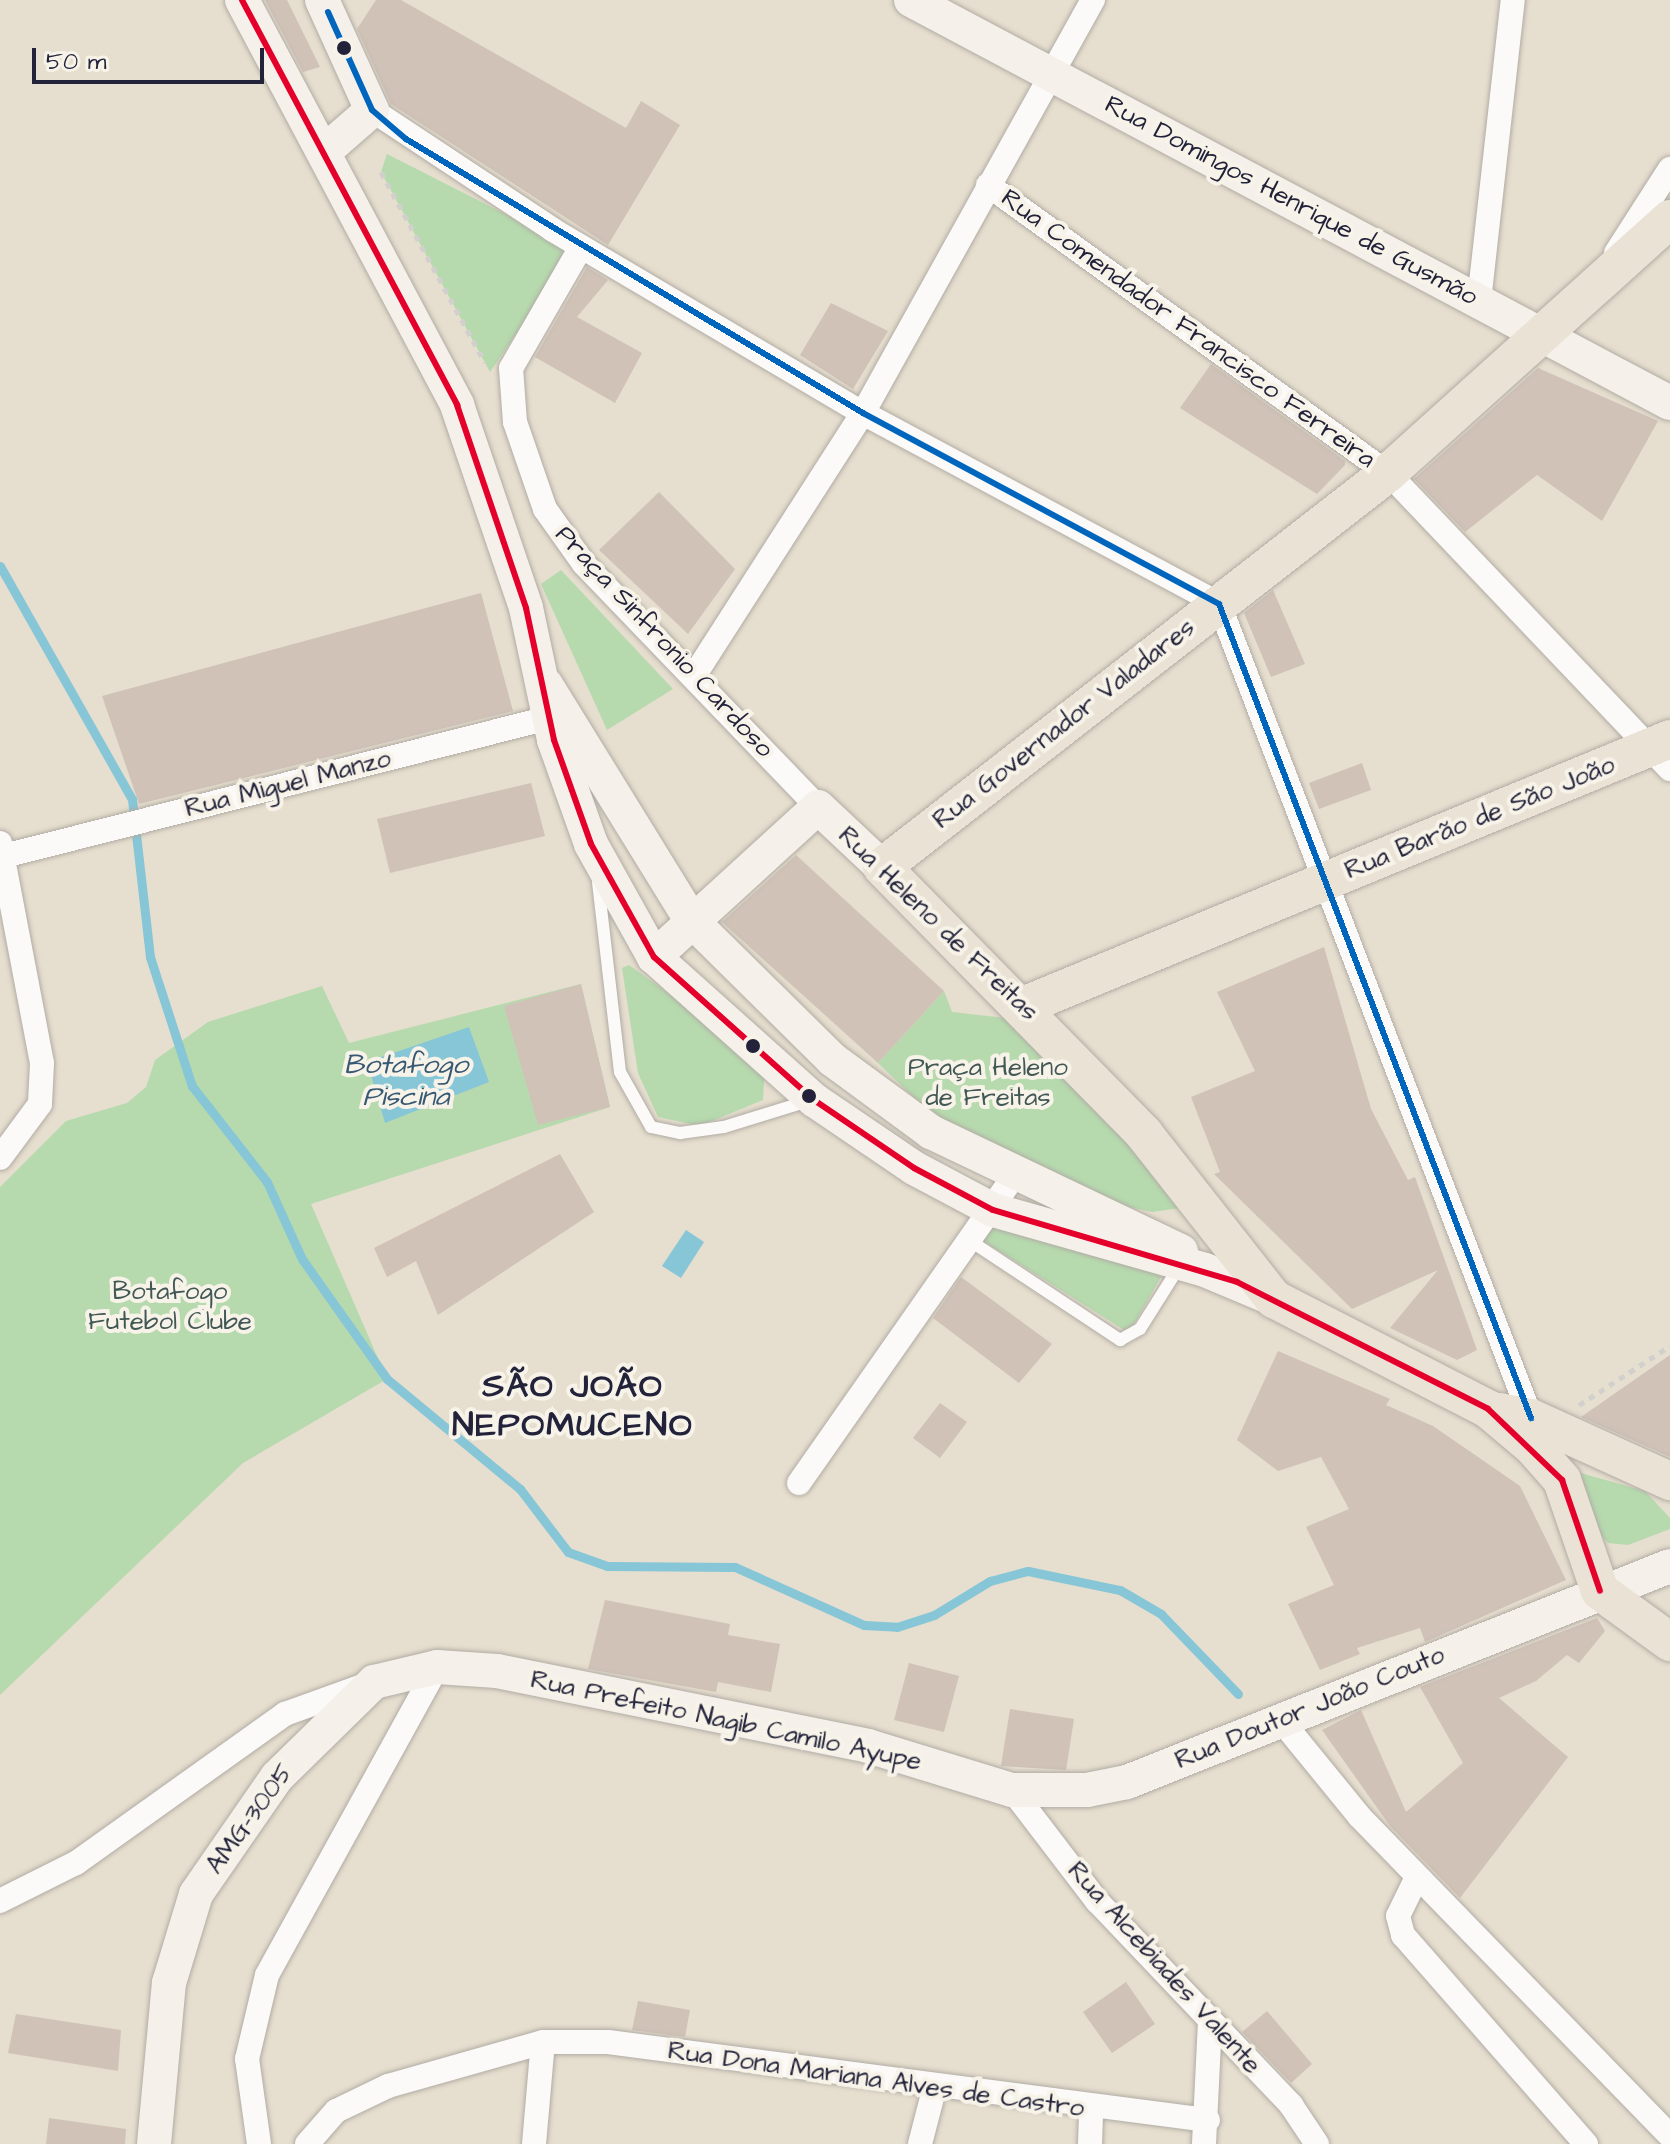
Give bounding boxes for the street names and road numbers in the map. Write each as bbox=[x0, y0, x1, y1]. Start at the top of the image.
street label: Rua Domingos Henrique de Gusmão bbox=[1099, 89, 1483, 313]
street label: Rua Comendador Francisco Ferreira bbox=[995, 183, 1381, 475]
street label: Praça Sinfronio Cardoso bbox=[548, 520, 780, 764]
street label: Rua Governador Valadares bbox=[927, 612, 1201, 836]
street label: Rua Miguel Manzo bbox=[182, 743, 394, 825]
street label: Rua Barão de São João bbox=[1340, 749, 1620, 887]
street label: Rua Heleno de Freitas bbox=[831, 820, 1045, 1028]
street label: Rua Doutor João Couto bbox=[1171, 1640, 1449, 1776]
street label: Rua Prefeito Nagib Camilo Ayupe bbox=[528, 1664, 924, 1778]
street label: AMG-3005 bbox=[200, 1758, 300, 1880]
street label: Rua Alcebiades Valente bbox=[1061, 1856, 1267, 2080]
street label: Rua Dona Mariana Alves de Castro bbox=[666, 2035, 1086, 2125]

